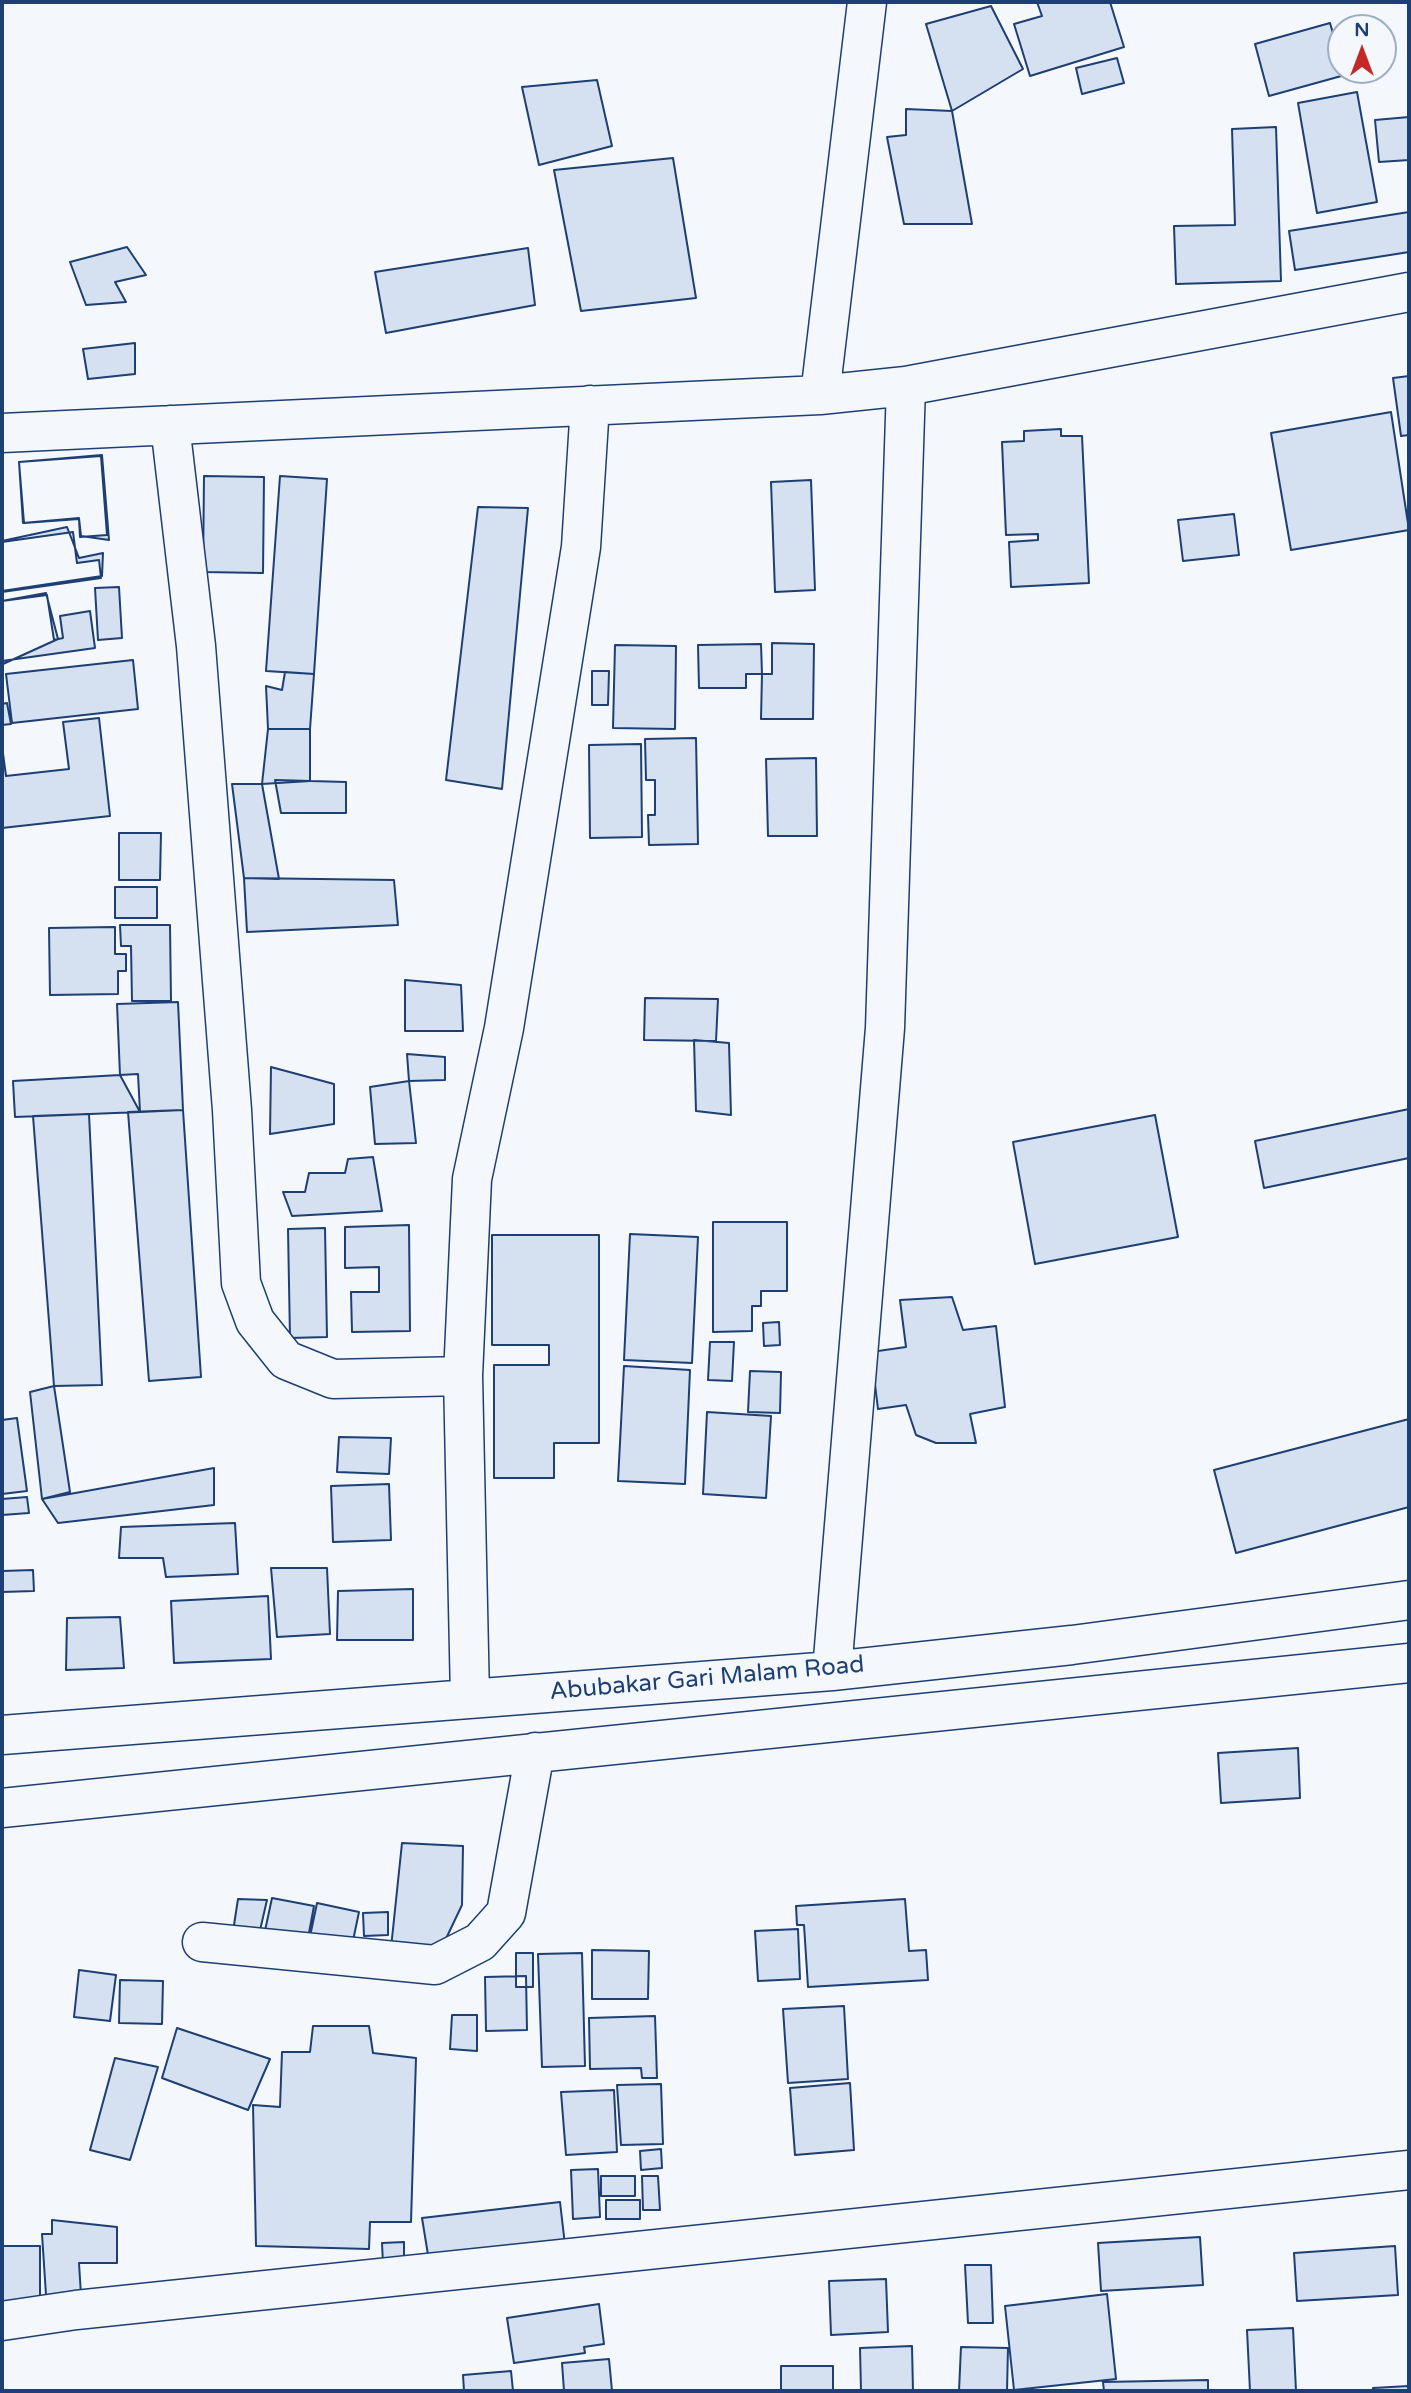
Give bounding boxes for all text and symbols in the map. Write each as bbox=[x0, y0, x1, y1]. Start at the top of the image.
north arrow bbox=[1327, 14, 1397, 84]
text: N bbox=[1354, 19, 1370, 41]
street label: Abubakar Gari Malam Road bbox=[548, 1651, 866, 1707]

